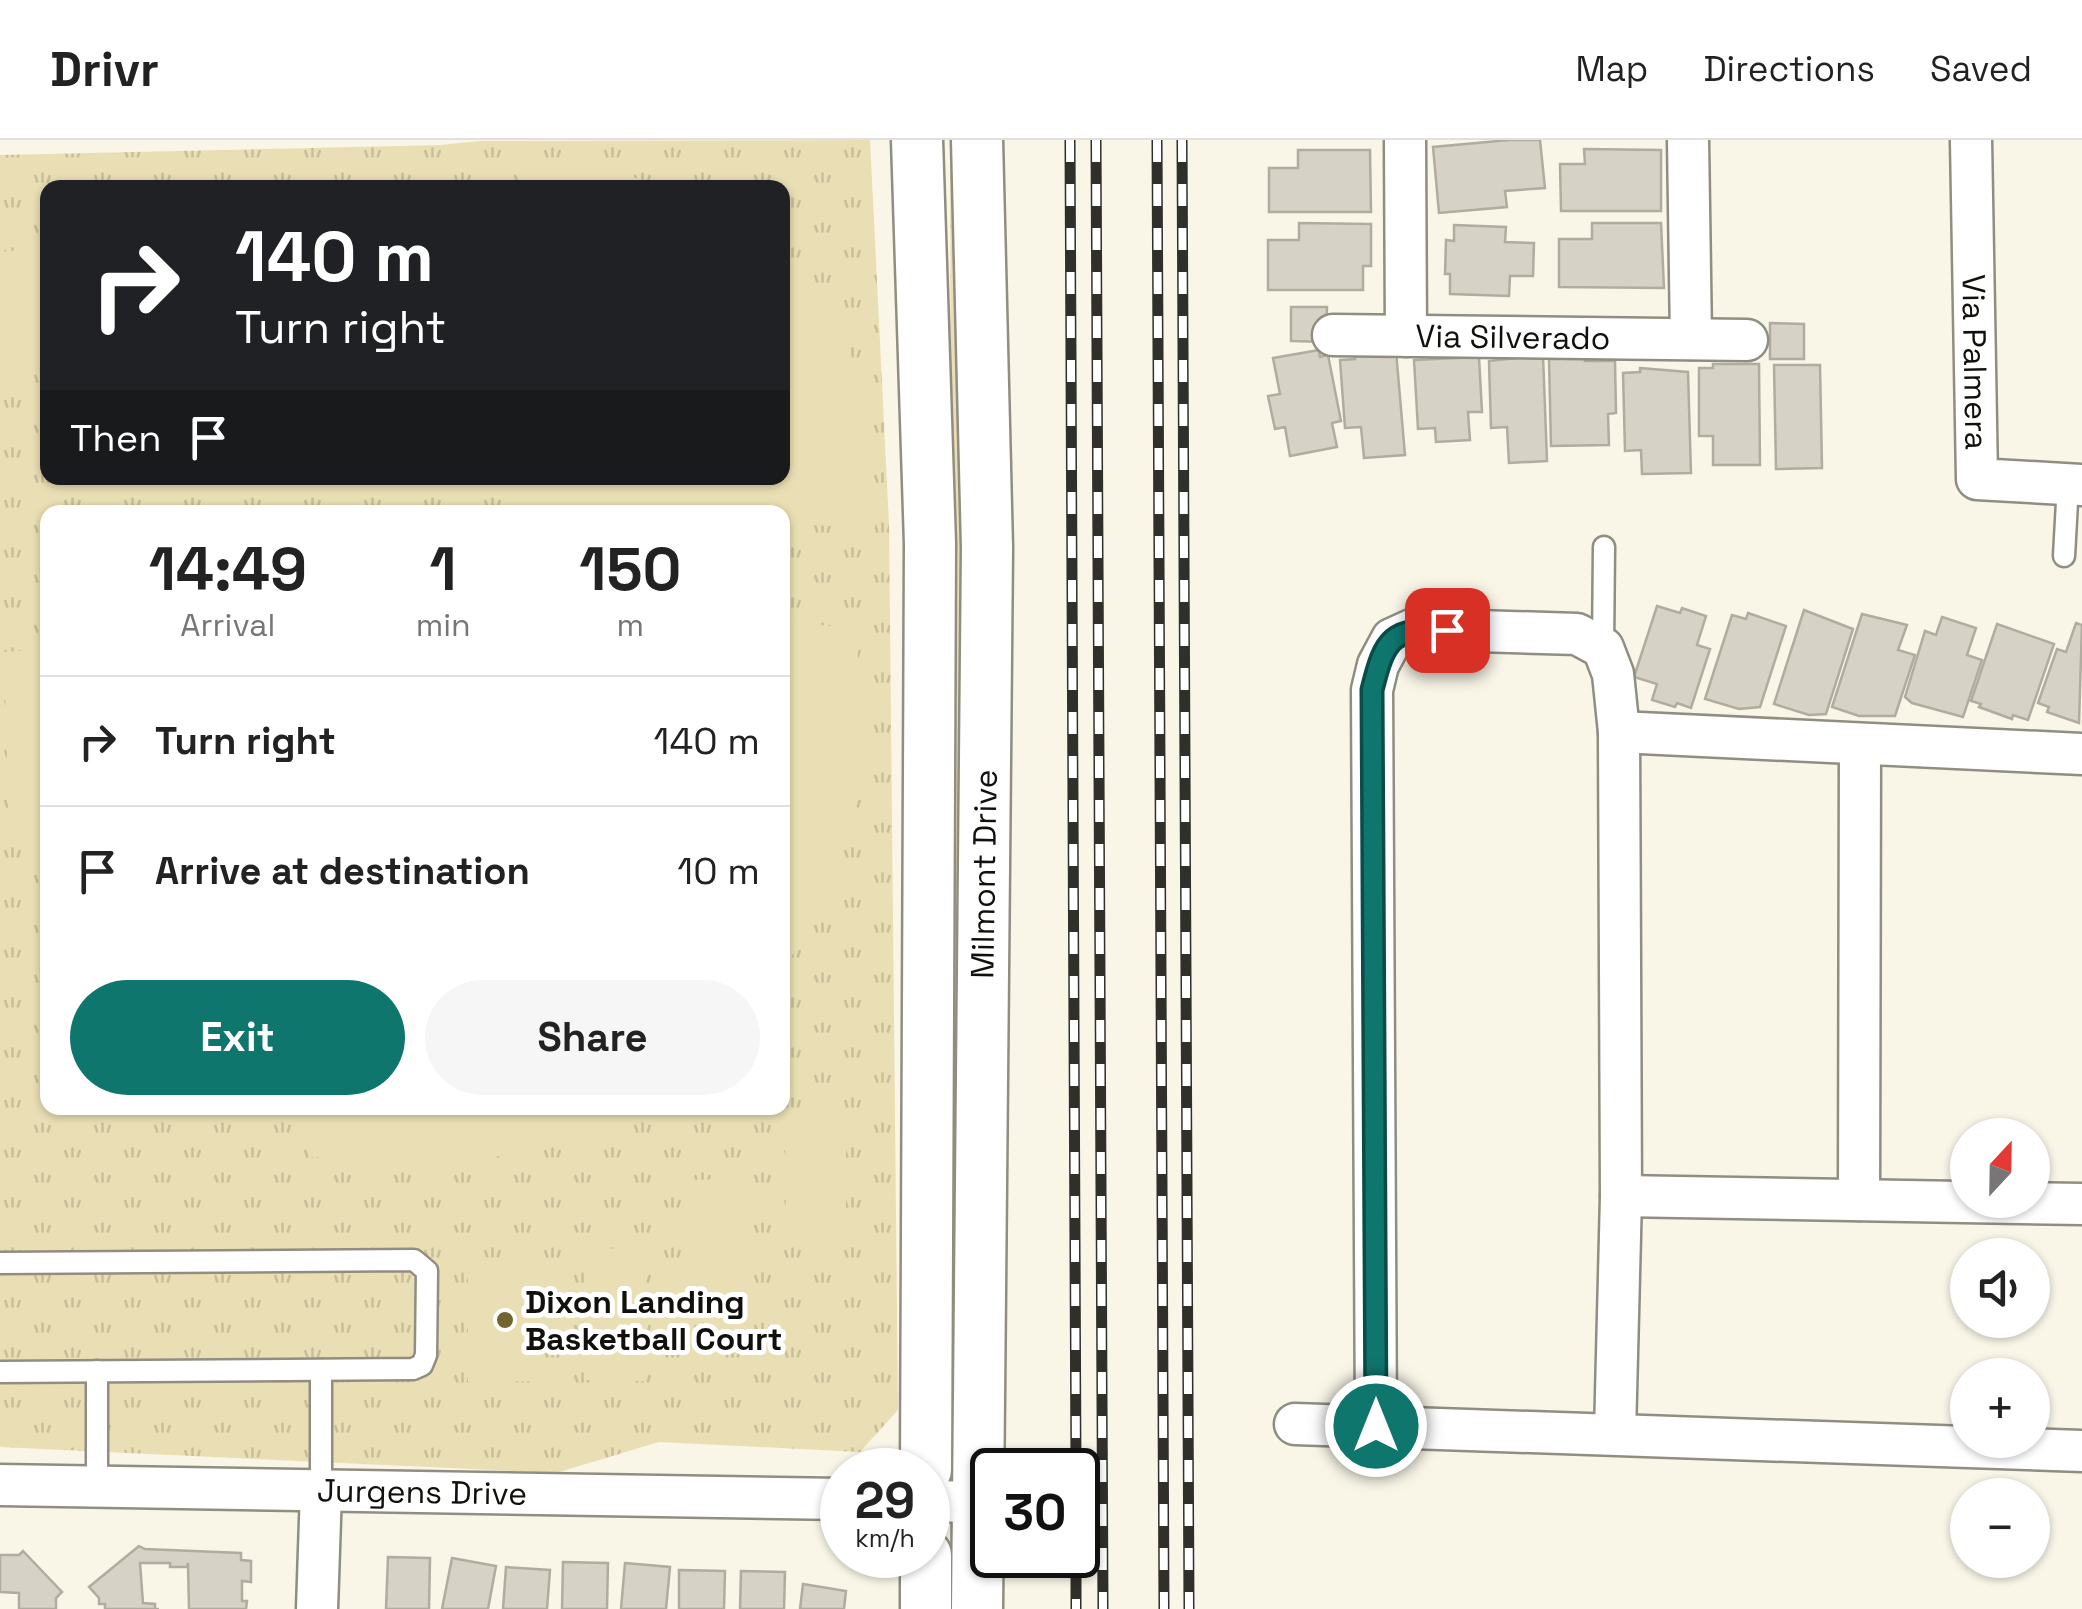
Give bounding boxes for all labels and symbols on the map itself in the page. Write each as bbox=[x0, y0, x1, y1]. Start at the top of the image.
street label: Via Palmera bbox=[1953, 274, 1996, 450]
street label: Via Silverado bbox=[1415, 316, 1611, 358]
pin bbox=[1405, 588, 1490, 673]
street label: Milmont Drive bbox=[962, 769, 1006, 979]
north arrow bbox=[1950, 1118, 2050, 1218]
place label: Dixon Landing Basketball Court bbox=[525, 1282, 782, 1359]
marker: Dixon Landing Basketball Court bbox=[494, 1309, 516, 1331]
position arrow bbox=[1324, 1374, 1428, 1478]
speed limit sign: 30 bbox=[970, 1448, 1100, 1578]
street label: Jurgens Drive bbox=[317, 1470, 527, 1514]

